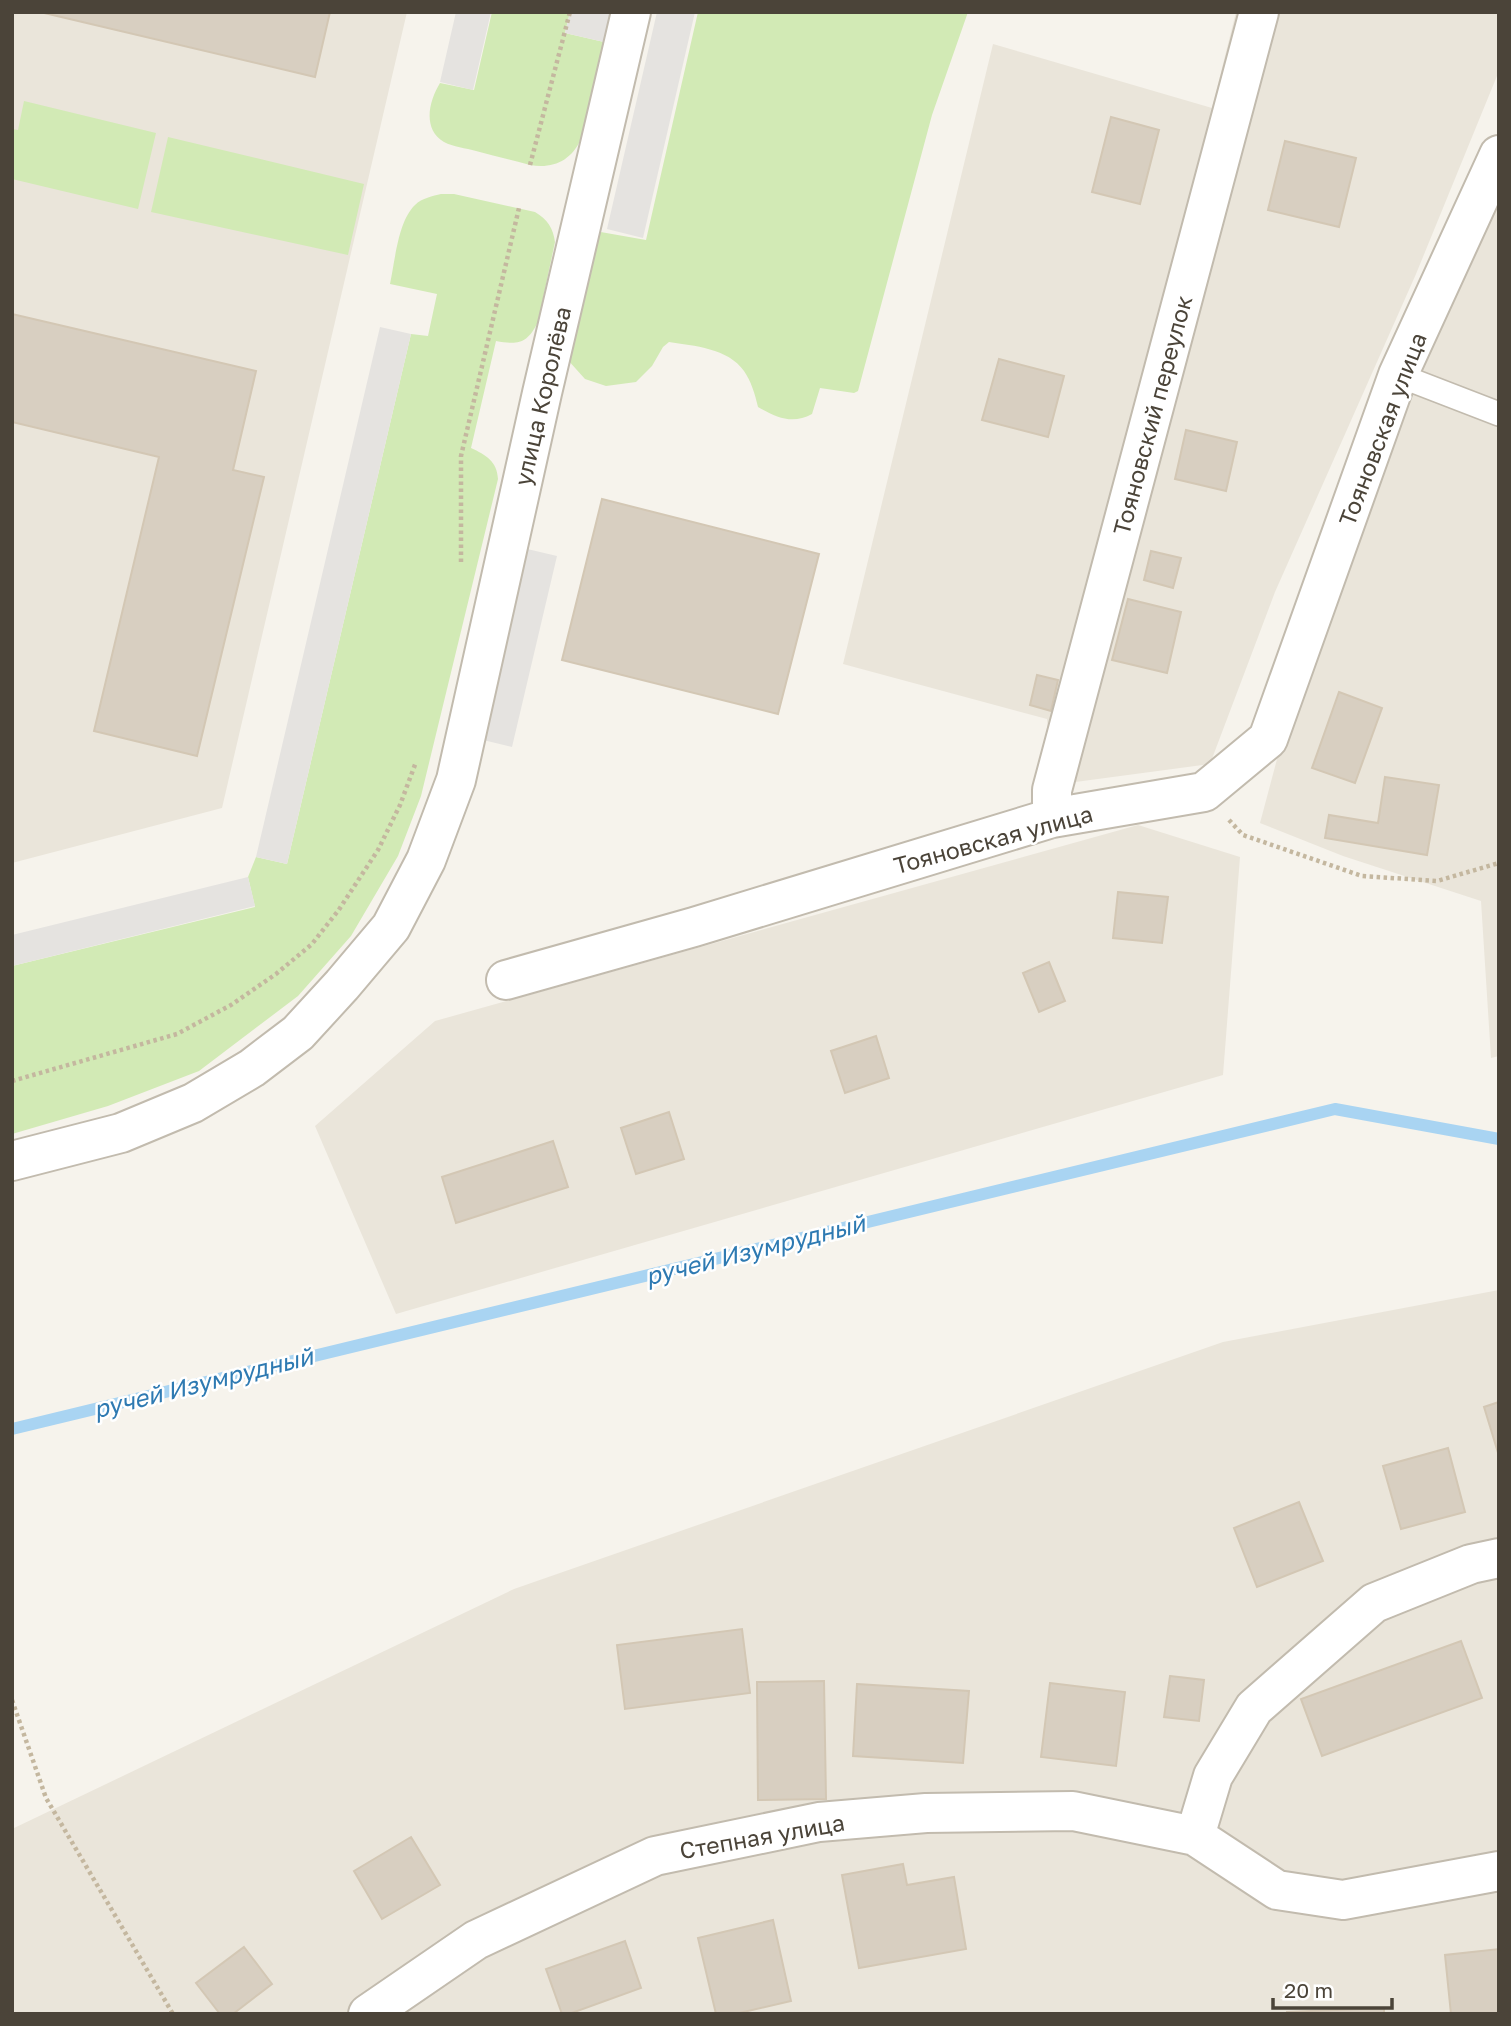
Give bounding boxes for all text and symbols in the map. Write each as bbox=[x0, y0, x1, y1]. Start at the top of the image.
street label: Тояновский переулок bbox=[1107, 292, 1197, 538]
street label: улица Королёва bbox=[508, 304, 576, 488]
street label: Тояновская улица bbox=[1332, 328, 1432, 530]
street label: Тояновская улица bbox=[891, 799, 1095, 879]
water label: ручей Изумрудный bbox=[642, 1207, 869, 1291]
water label: ручей Изумрудный bbox=[90, 1340, 317, 1424]
street label: Степная улица bbox=[677, 1808, 847, 1864]
scale bar bbox=[1273, 1966, 1392, 2010]
text: 20 m bbox=[1284, 1977, 1333, 2003]

